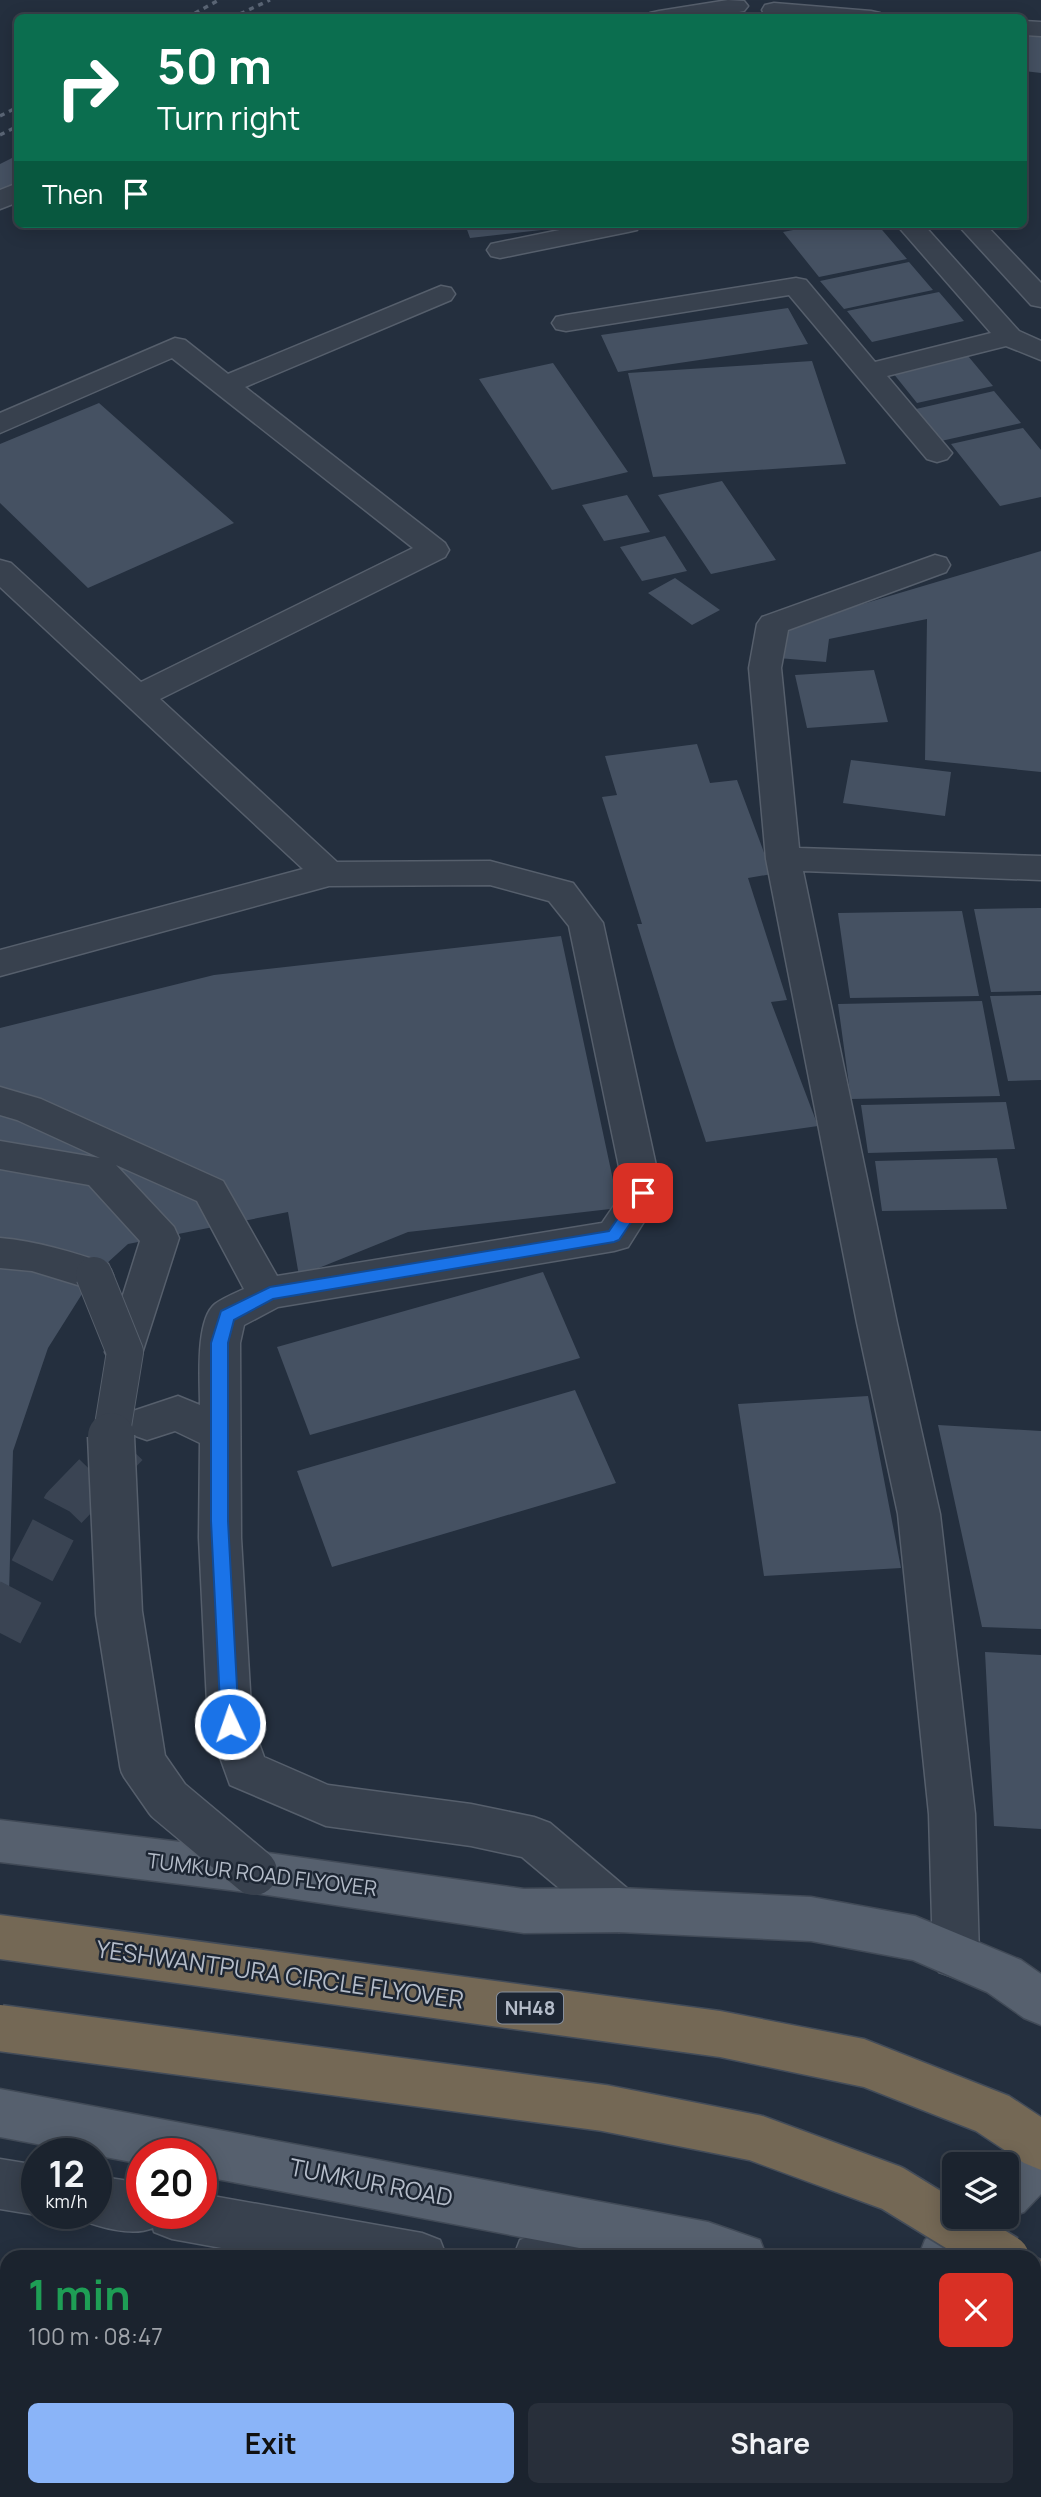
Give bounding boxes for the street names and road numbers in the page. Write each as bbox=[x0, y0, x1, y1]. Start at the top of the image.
street label: TUMKUR ROAD FLYOVER bbox=[145, 1846, 379, 1902]
street label: YESHWANTPURA CIRCLE FLYOVER bbox=[94, 1931, 466, 2016]
road number: NH48 bbox=[497, 1992, 563, 2024]
street label: TUMKUR ROAD bbox=[287, 2150, 456, 2214]

